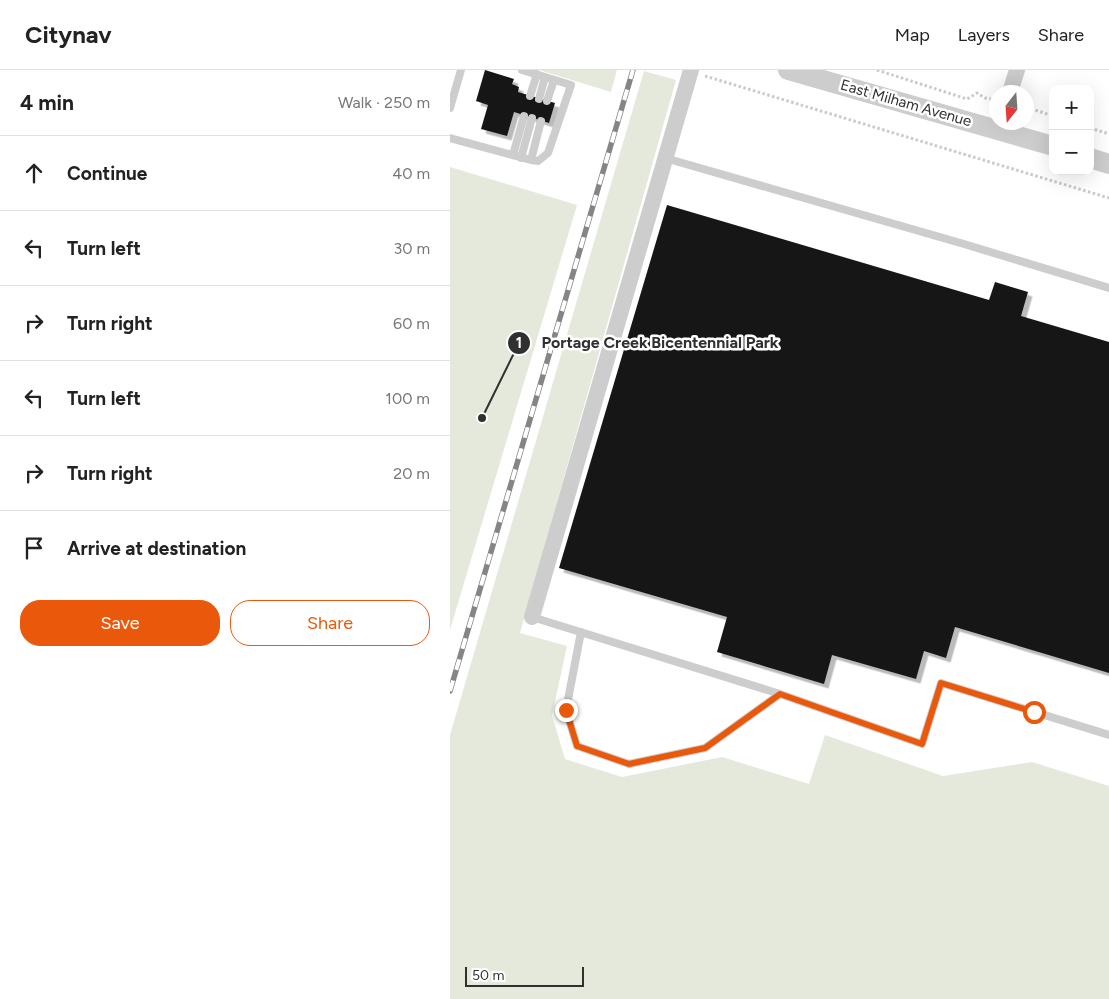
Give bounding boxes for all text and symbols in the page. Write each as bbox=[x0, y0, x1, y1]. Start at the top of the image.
text: Citynav bbox=[25, 20, 112, 49]
text: Map bbox=[895, 24, 930, 46]
text: Layers bbox=[958, 24, 1010, 46]
text: Share bbox=[1038, 24, 1084, 46]
street label: East Milham Avenue bbox=[838, 76, 974, 130]
north arrow bbox=[989, 85, 1034, 130]
map controls bbox=[1049, 85, 1094, 175]
button: + bbox=[1049, 85, 1094, 130]
text: 4 min bbox=[20, 90, 74, 115]
text: Walk · 250 m bbox=[338, 93, 430, 112]
button: − bbox=[1049, 130, 1094, 175]
icon: ahead bbox=[20, 159, 48, 187]
text: Continue bbox=[67, 162, 147, 185]
text: 40 m bbox=[392, 164, 430, 183]
icon: left bbox=[20, 234, 48, 262]
text: Turn left bbox=[67, 237, 141, 260]
text: 30 m bbox=[393, 239, 430, 258]
icon: right bbox=[20, 309, 48, 337]
text: Turn right bbox=[67, 312, 153, 335]
text: 60 m bbox=[393, 314, 430, 333]
callout: Portage Creek Bicentennial Park bbox=[506, 327, 788, 358]
text: Portage Creek Bicentennial Park bbox=[542, 333, 779, 352]
text: 1 bbox=[516, 334, 522, 352]
icon: left bbox=[20, 384, 48, 412]
text: Turn left bbox=[67, 387, 141, 410]
text: 100 m bbox=[385, 389, 430, 408]
icon: right bbox=[20, 459, 48, 487]
text: Turn right bbox=[67, 462, 153, 485]
text: 20 m bbox=[393, 464, 430, 483]
icon: arrive bbox=[20, 534, 48, 562]
text: Arrive at destination bbox=[67, 537, 246, 560]
button: Save bbox=[20, 600, 220, 646]
button: Share bbox=[230, 600, 430, 646]
route end bbox=[555, 699, 578, 722]
route start bbox=[1023, 701, 1046, 724]
scale bar bbox=[465, 964, 584, 987]
text: 50 m bbox=[472, 967, 504, 984]

